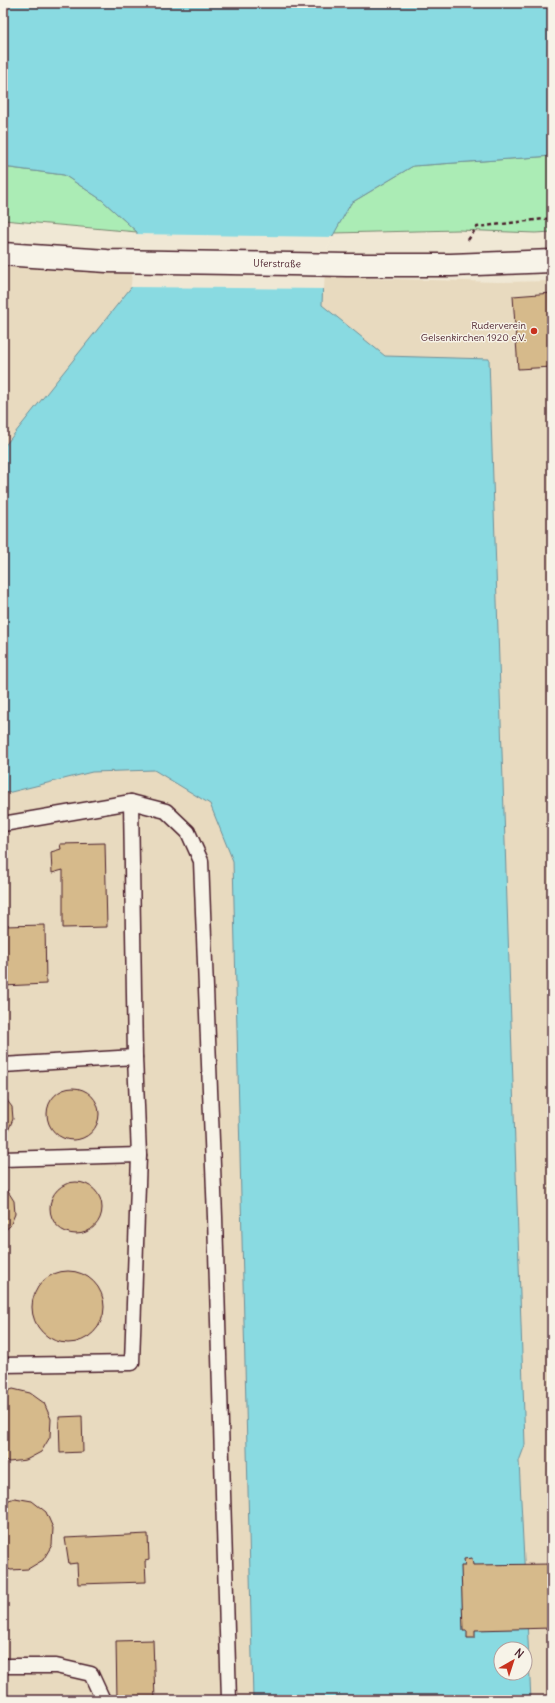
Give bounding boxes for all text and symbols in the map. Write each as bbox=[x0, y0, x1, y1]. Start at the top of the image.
street label: Uferstraße bbox=[253, 257, 301, 270]
place label: Ruderverein Gelsenkirchen 1920 e.V. bbox=[421, 319, 526, 344]
marker: Ruderverein Gelsenkirchen 1920 e.V. bbox=[529, 326, 539, 336]
north arrow bbox=[493, 1641, 533, 1681]
text: N bbox=[512, 1645, 527, 1661]

